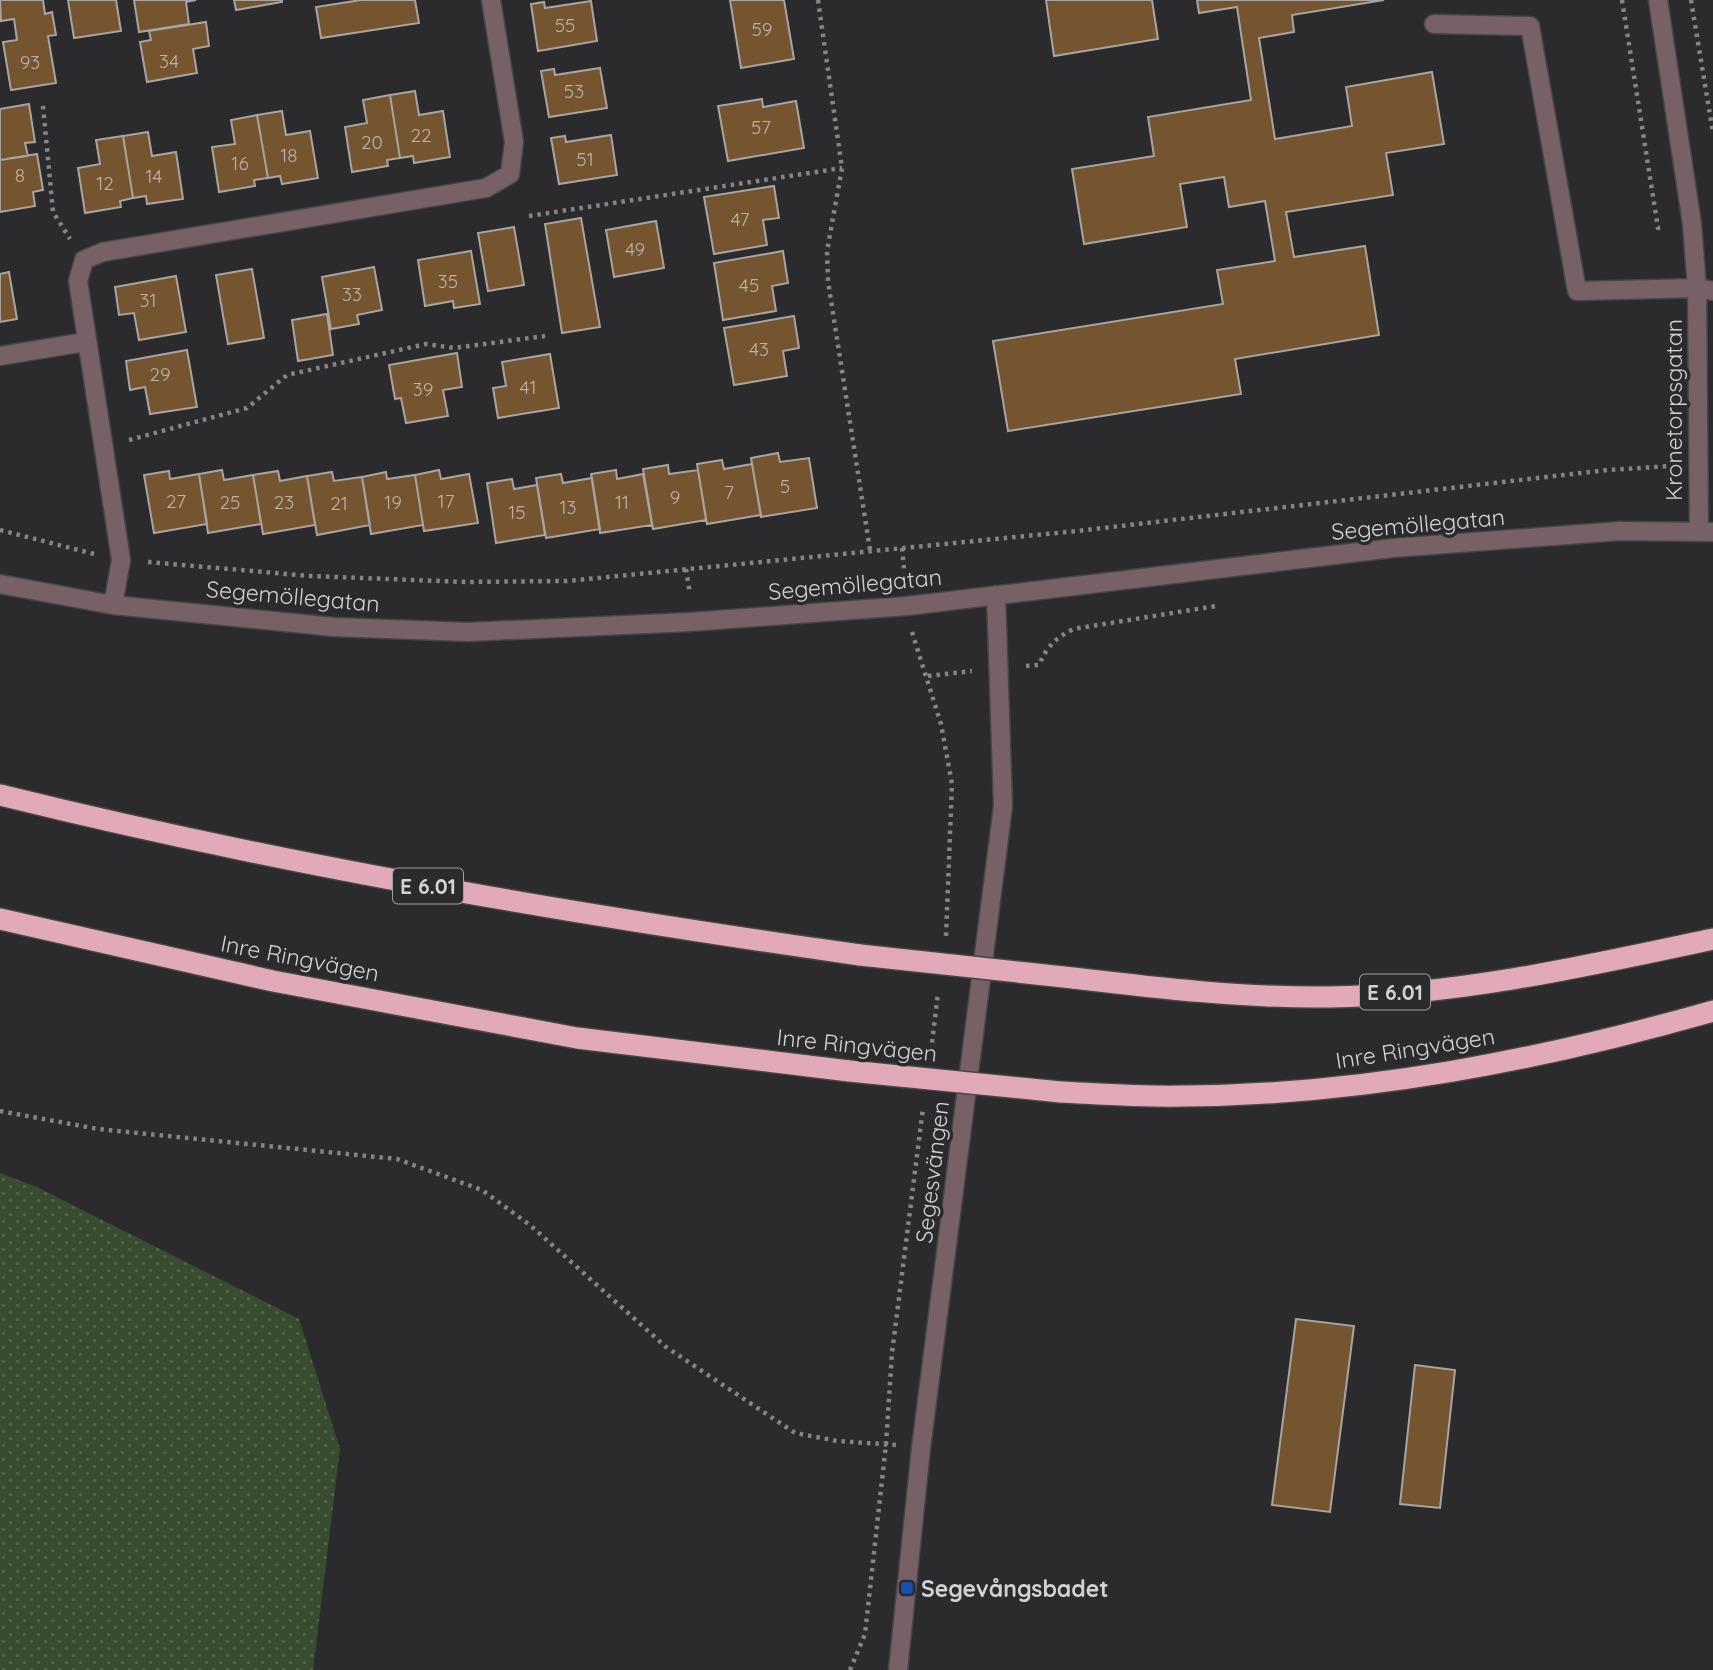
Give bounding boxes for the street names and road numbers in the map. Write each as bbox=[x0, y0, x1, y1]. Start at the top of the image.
street label: Kronetorpsgatan bbox=[1659, 319, 1688, 501]
street label: Segemöllegatan bbox=[1330, 502, 1506, 546]
street label: Segemöllegatan bbox=[767, 562, 943, 606]
street label: Segemöllegatan bbox=[205, 574, 381, 618]
road number: E 6.01 bbox=[393, 868, 463, 903]
street label: Inre Ringvägen bbox=[218, 928, 382, 988]
road number: E 6.01 bbox=[1360, 974, 1430, 1010]
street label: Inre Ringvägen bbox=[1333, 1021, 1497, 1075]
street label: Inre Ringvägen bbox=[775, 1022, 939, 1068]
street label: Segesvängen bbox=[909, 1099, 955, 1245]

